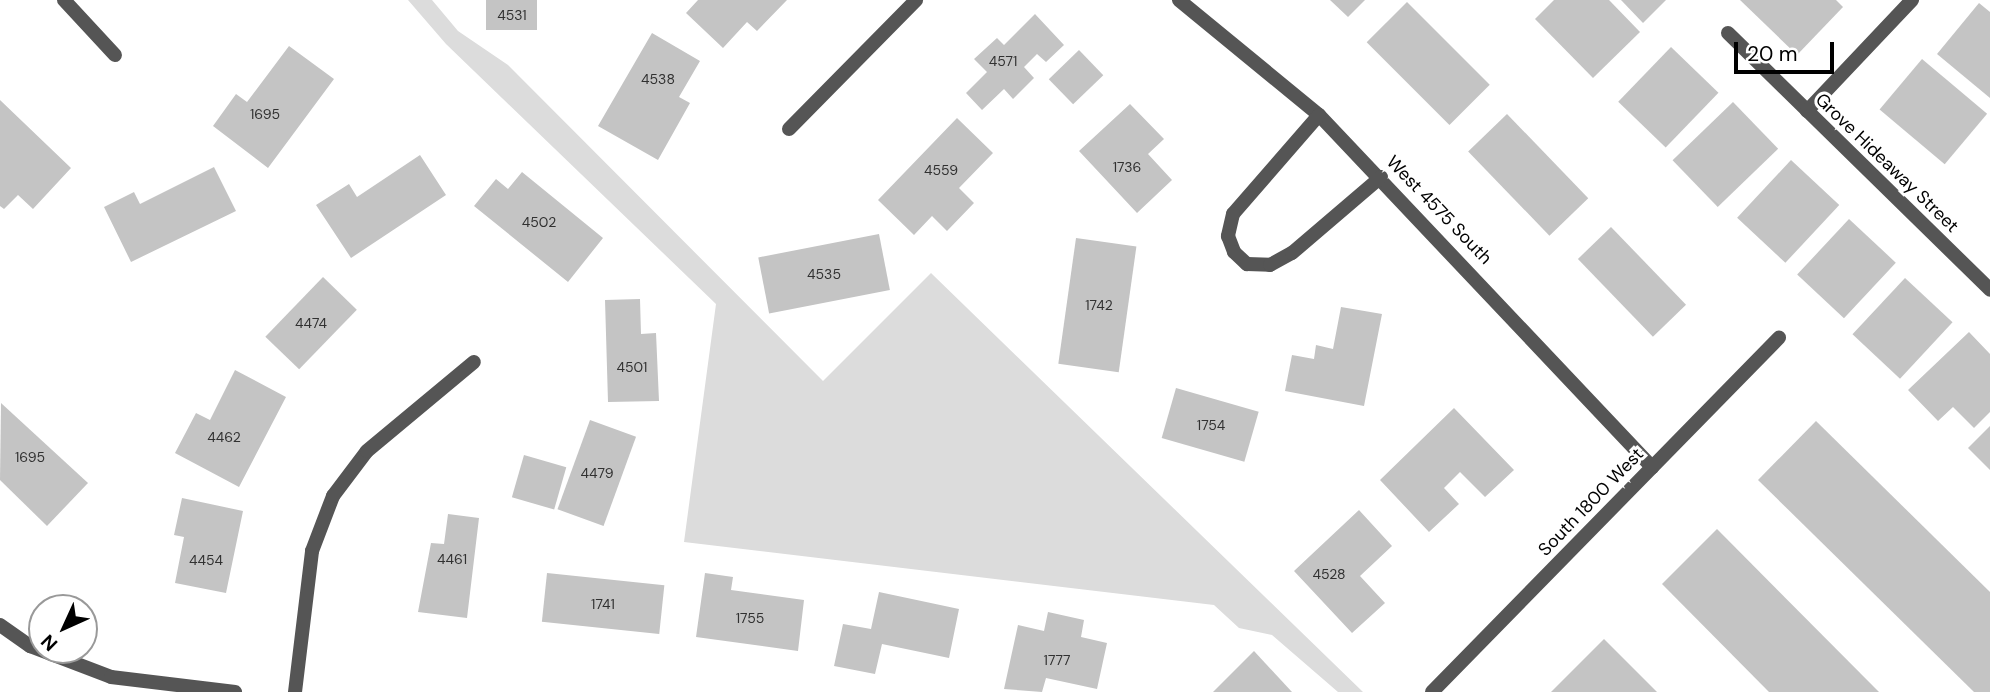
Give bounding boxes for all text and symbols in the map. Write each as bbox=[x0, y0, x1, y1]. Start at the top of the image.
house number: 4531 bbox=[497, 7, 527, 23]
scale bar bbox=[1738, 28, 1838, 72]
text: 20 m bbox=[1747, 40, 1798, 68]
house number: 4571 bbox=[989, 53, 1017, 69]
house number: 4538 bbox=[641, 71, 675, 87]
street label: Grove Hideaway Street bbox=[1811, 89, 1963, 237]
house number: 1695 bbox=[250, 106, 280, 122]
street label: West 4575 South bbox=[1382, 151, 1496, 269]
house number: 1736 bbox=[1113, 159, 1141, 175]
house number: 4559 bbox=[924, 162, 958, 178]
house number: 4502 bbox=[522, 214, 556, 230]
house number: 4535 bbox=[807, 266, 841, 282]
house number: 1742 bbox=[1085, 297, 1113, 313]
house number: 4474 bbox=[295, 315, 327, 331]
house number: 4501 bbox=[617, 359, 647, 375]
house number: 1754 bbox=[1197, 417, 1225, 433]
house number: 4462 bbox=[207, 429, 241, 445]
street label: South 1800 West bbox=[1534, 443, 1648, 561]
house number: 1695 bbox=[15, 449, 45, 465]
house number: 4479 bbox=[581, 465, 613, 481]
house number: 4461 bbox=[437, 551, 467, 567]
house number: 4454 bbox=[189, 552, 223, 568]
house number: 4528 bbox=[1312, 566, 1346, 582]
north arrow bbox=[28, 594, 98, 664]
house number: 1741 bbox=[591, 596, 615, 612]
house number: 1755 bbox=[736, 610, 764, 626]
text: N bbox=[35, 629, 63, 657]
house number: 1777 bbox=[1044, 652, 1070, 668]

